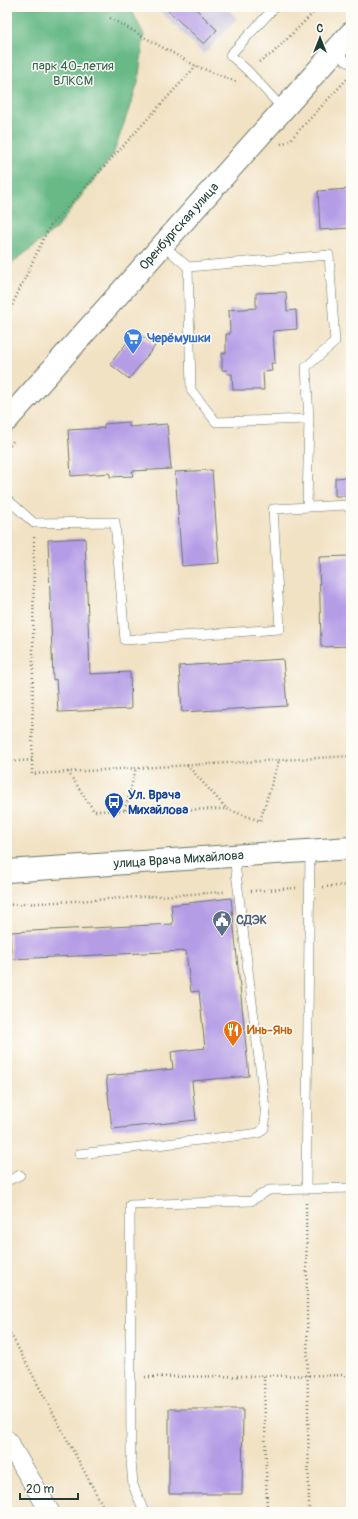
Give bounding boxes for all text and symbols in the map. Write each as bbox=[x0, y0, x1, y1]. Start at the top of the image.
north arrow bbox=[300, 18, 340, 58]
text: С bbox=[317, 22, 324, 35]
park label: парк 40-летия ВЛКСМ bbox=[32, 58, 114, 89]
street label: Оренбургская улица bbox=[136, 179, 222, 273]
supermarket icon: Черёмушки bbox=[122, 327, 144, 355]
place label: Черёмушки bbox=[147, 330, 210, 346]
place label: Ул. Врача Михайлова bbox=[128, 787, 188, 818]
bus stop icon: Ул. Врача Михайлова bbox=[103, 791, 125, 819]
street label: улица Врача Михайлова bbox=[112, 847, 244, 872]
public building icon: СДЭК bbox=[211, 909, 233, 937]
place label: СДЭК bbox=[236, 912, 268, 928]
restaurant icon: Инь-Янь bbox=[222, 1019, 244, 1047]
place label: Инь-Янь bbox=[247, 1022, 293, 1038]
scale bar bbox=[20, 1475, 78, 1501]
text: 20 m bbox=[26, 1482, 55, 1497]

